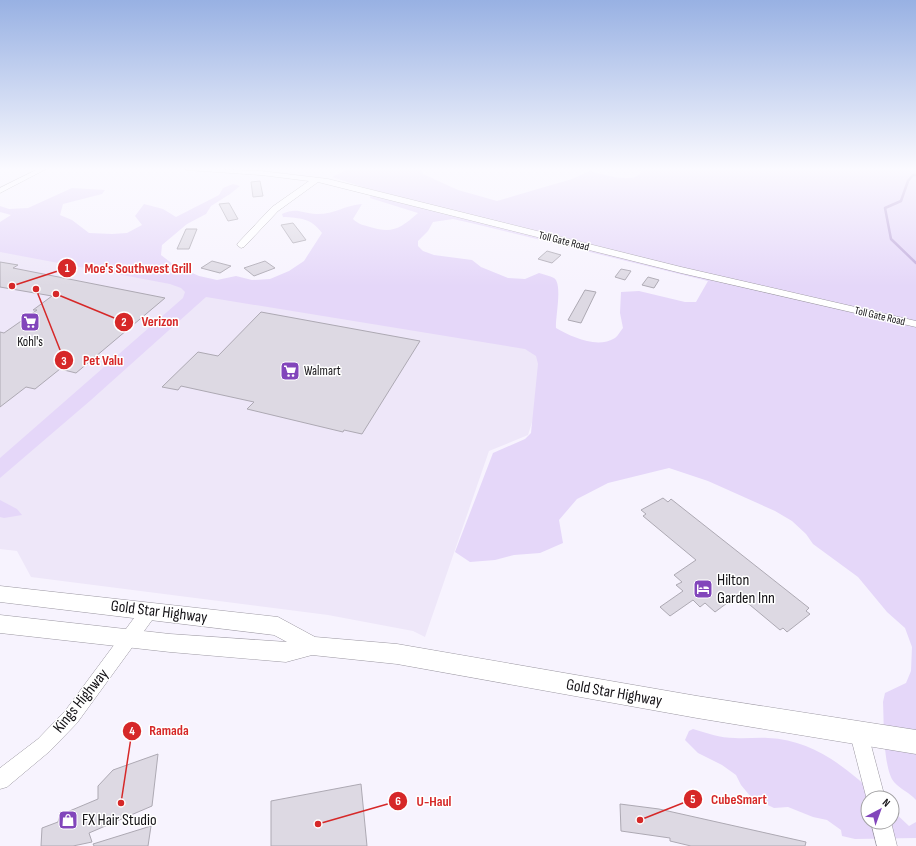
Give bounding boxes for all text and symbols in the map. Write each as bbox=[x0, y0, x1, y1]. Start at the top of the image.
street label: Toll Gate Road bbox=[537, 228, 591, 254]
callout: Moe's Southwest Grill bbox=[57, 255, 200, 281]
text: Moe's Southwest Grill bbox=[84, 260, 192, 277]
text: 1 bbox=[65, 261, 70, 276]
street label: Toll Gate Road bbox=[853, 304, 907, 328]
callout: Verizon bbox=[114, 309, 187, 335]
supermarket icon: Kohl's bbox=[19, 311, 41, 333]
text: Verizon bbox=[141, 313, 179, 330]
text: 2 bbox=[121, 315, 127, 330]
place label: Kohl's bbox=[17, 334, 43, 350]
callout: Pet Valu bbox=[54, 347, 131, 373]
text: Pet Valu bbox=[83, 352, 123, 369]
text: 3 bbox=[61, 354, 67, 369]
supermarket icon: Walmart bbox=[279, 360, 301, 382]
place label: Walmart bbox=[304, 363, 341, 379]
place label: Hilton Garden Inn bbox=[717, 571, 775, 608]
hotel icon: Hilton Garden Inn bbox=[692, 578, 714, 600]
street label: Gold Star Highway bbox=[110, 597, 208, 627]
street label: Kings Highway bbox=[49, 665, 113, 737]
street label: Gold Star Highway bbox=[565, 675, 663, 711]
callout: Ramada bbox=[122, 718, 197, 744]
text: Ramada bbox=[149, 722, 189, 739]
text: 4 bbox=[129, 724, 135, 739]
callout: CubeSmart bbox=[683, 786, 774, 812]
callout: U-Haul bbox=[388, 788, 459, 814]
north arrow bbox=[860, 790, 900, 830]
text: CubeSmart bbox=[711, 791, 767, 808]
text: 5 bbox=[690, 792, 696, 807]
text: U-Haul bbox=[417, 793, 452, 810]
text: 6 bbox=[395, 794, 401, 809]
text: N bbox=[880, 796, 893, 810]
shop icon: FX Hair Studio bbox=[57, 809, 79, 831]
place label: FX Hair Studio bbox=[82, 811, 157, 830]

